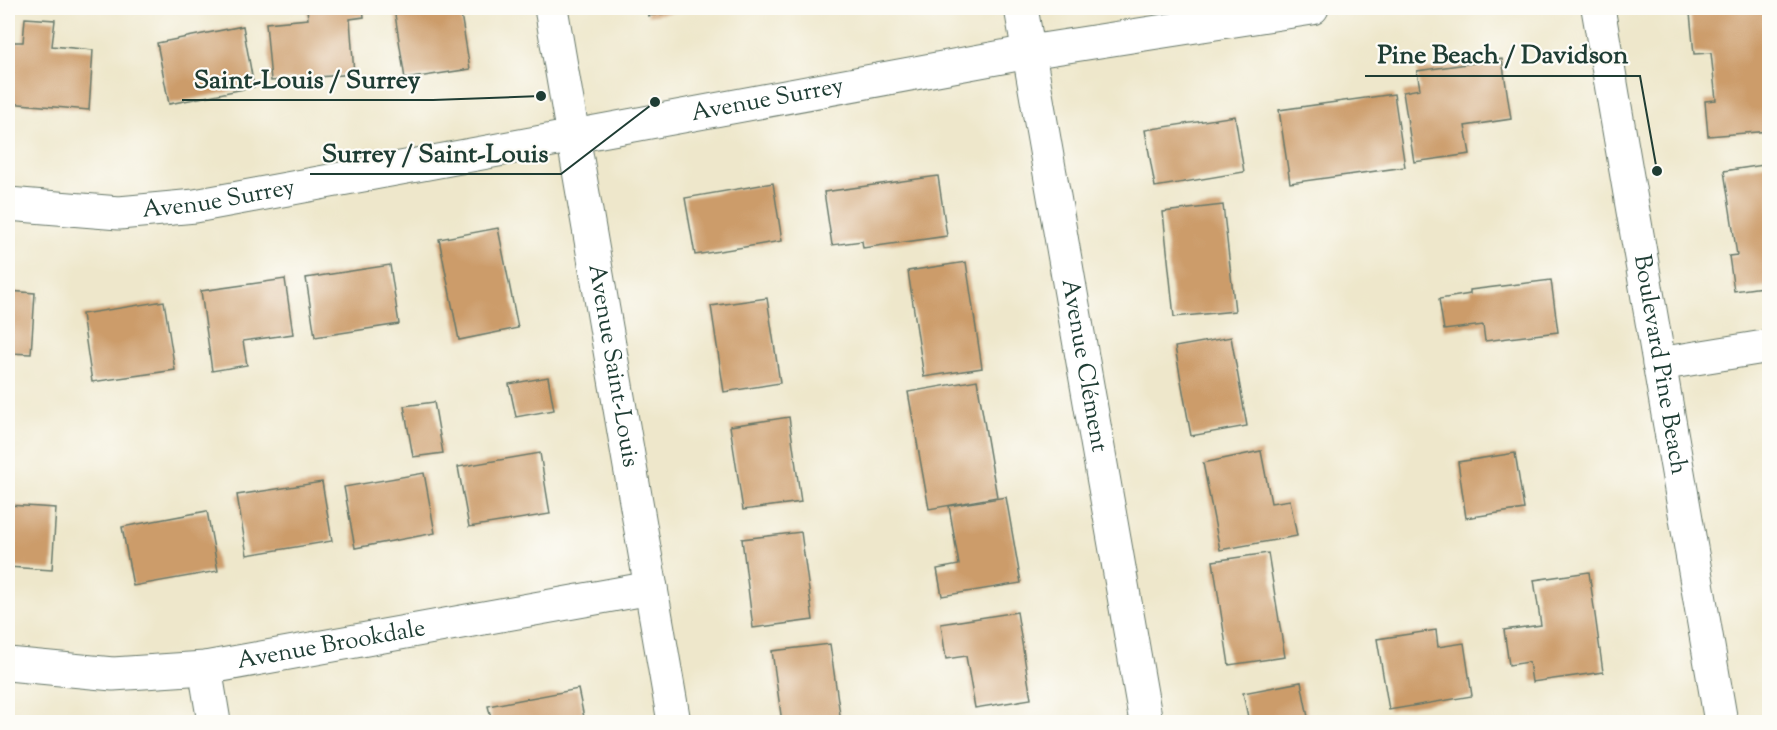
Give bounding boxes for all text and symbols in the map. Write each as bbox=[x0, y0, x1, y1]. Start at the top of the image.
callout: Pine Beach / Davidson bbox=[1365, 32, 1640, 76]
text: Pine Beach / Davidson bbox=[1378, 38, 1629, 75]
callout: Saint-Louis / Surrey bbox=[182, 56, 433, 100]
text: Saint-Louis / Surrey bbox=[194, 63, 420, 100]
street label: Avenue Surrey bbox=[689, 70, 847, 131]
callout: Surrey / Saint-Louis bbox=[310, 130, 561, 174]
text: Surrey / Saint-Louis bbox=[322, 137, 548, 174]
street label: Avenue Surrey bbox=[141, 171, 298, 228]
street label: Boulevard Pine Beach bbox=[1624, 252, 1695, 477]
street label: Avenue Saint-Louis bbox=[578, 262, 647, 470]
street label: Avenue Clément bbox=[1052, 276, 1115, 455]
street label: Avenue Brookdale bbox=[235, 612, 428, 679]

